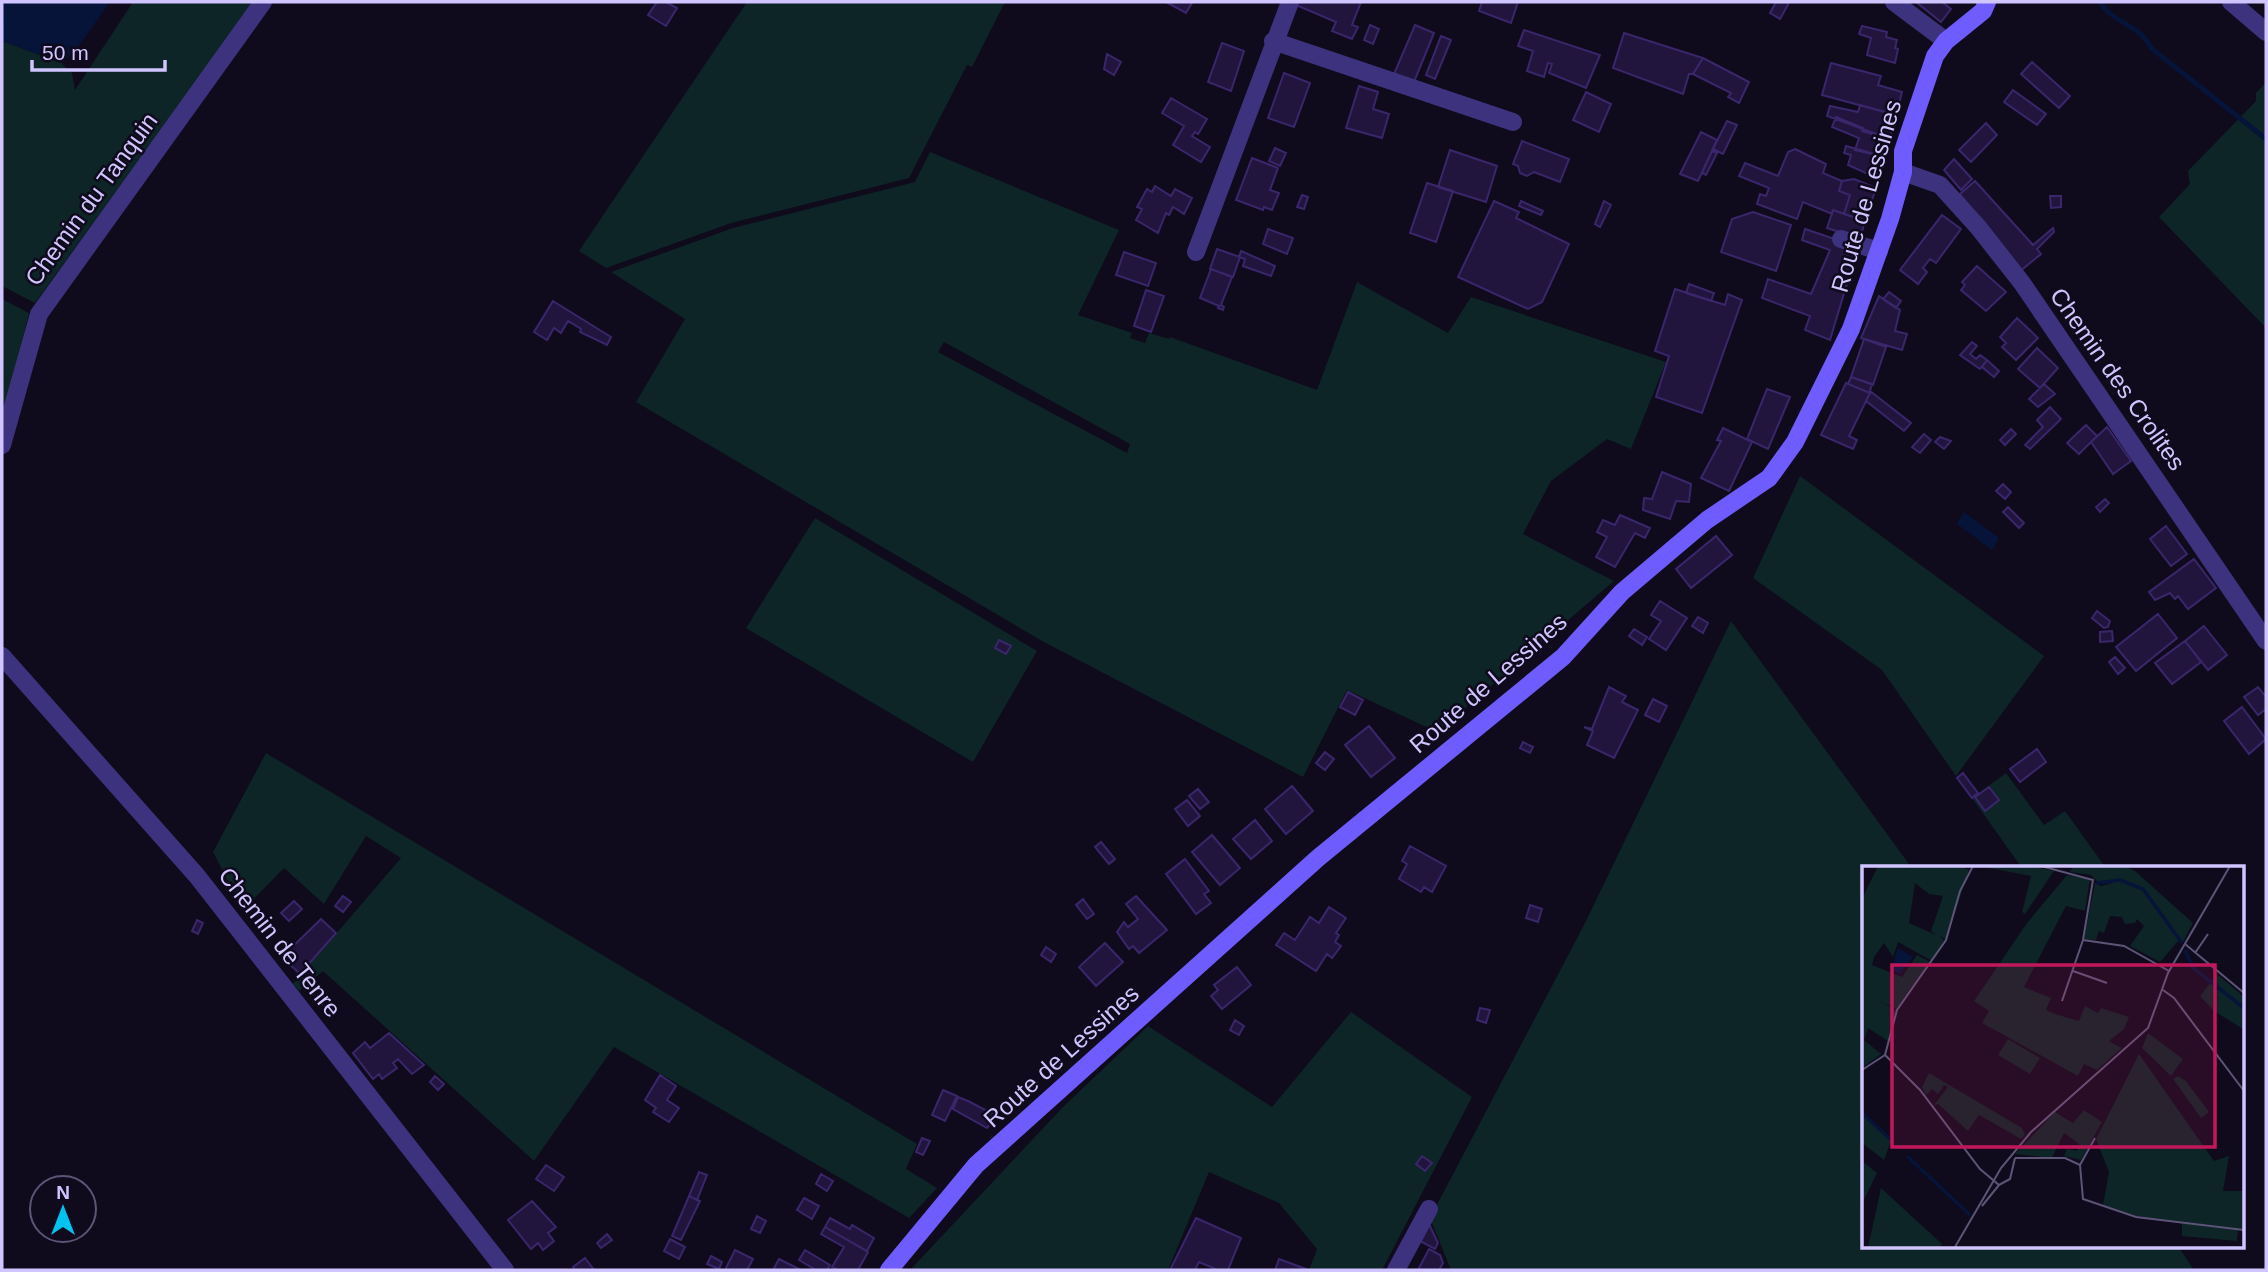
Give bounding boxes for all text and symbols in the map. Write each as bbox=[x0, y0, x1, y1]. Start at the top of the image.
scale bar bbox=[32, 28, 164, 72]
text: 50 m bbox=[42, 41, 89, 64]
street label: Route de Lessines bbox=[1826, 97, 1906, 295]
street label: Chemin du Tanquin bbox=[19, 108, 163, 290]
street label: Chemin des Crolites bbox=[2045, 283, 2191, 475]
street label: Route de Lessines bbox=[1404, 608, 1572, 758]
street label: Chemin de Tenre bbox=[213, 862, 347, 1022]
inset map bbox=[1862, 866, 2244, 1248]
street label: Route de Lessines bbox=[978, 979, 1144, 1133]
north arrow bbox=[28, 1174, 98, 1244]
text: N bbox=[56, 1182, 70, 1203]

